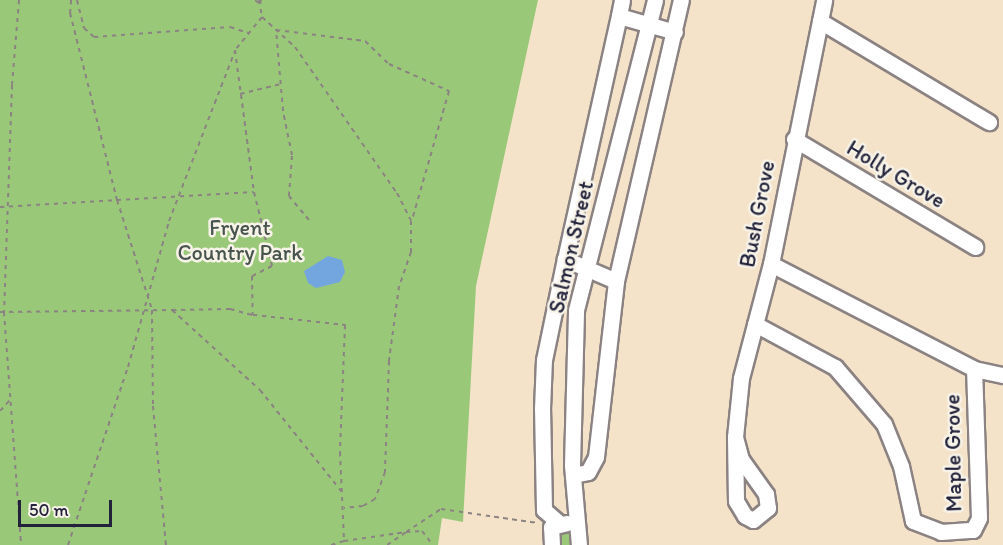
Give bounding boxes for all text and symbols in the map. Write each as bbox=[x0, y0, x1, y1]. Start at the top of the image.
street label: Holly Grove bbox=[842, 134, 950, 214]
street label: Bush Grove bbox=[734, 158, 780, 270]
street label: Salmon Street bbox=[543, 179, 599, 315]
park label: Fryent Country Park bbox=[177, 214, 303, 266]
street label: Maple Grove bbox=[939, 394, 967, 512]
scale bar bbox=[21, 488, 116, 526]
text: 50 m bbox=[29, 499, 69, 521]

